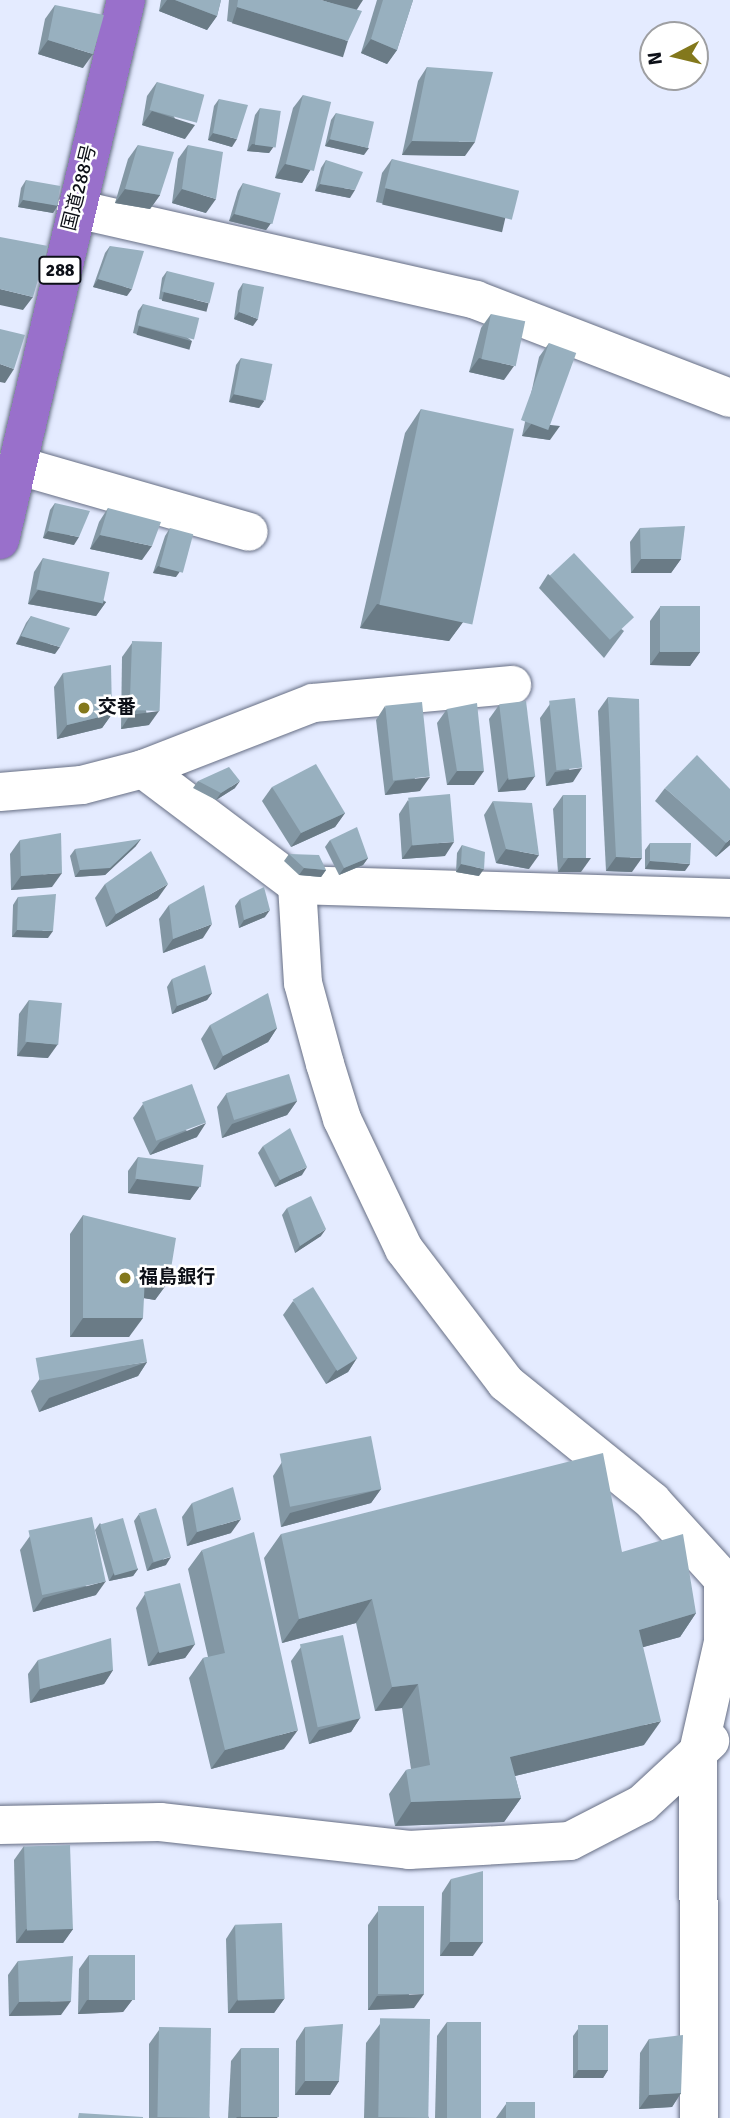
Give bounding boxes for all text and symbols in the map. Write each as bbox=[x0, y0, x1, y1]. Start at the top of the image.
north arrow bbox=[639, 21, 709, 91]
text: N bbox=[642, 50, 668, 66]
street label: 国道288号 bbox=[58, 143, 102, 233]
road number: 288 bbox=[37, 256, 83, 284]
place label: 交番 bbox=[98, 697, 136, 719]
marker: 交番 bbox=[76, 700, 92, 716]
place label: 福島銀行 bbox=[139, 1267, 215, 1289]
marker: 福島銀行 bbox=[117, 1270, 133, 1286]

